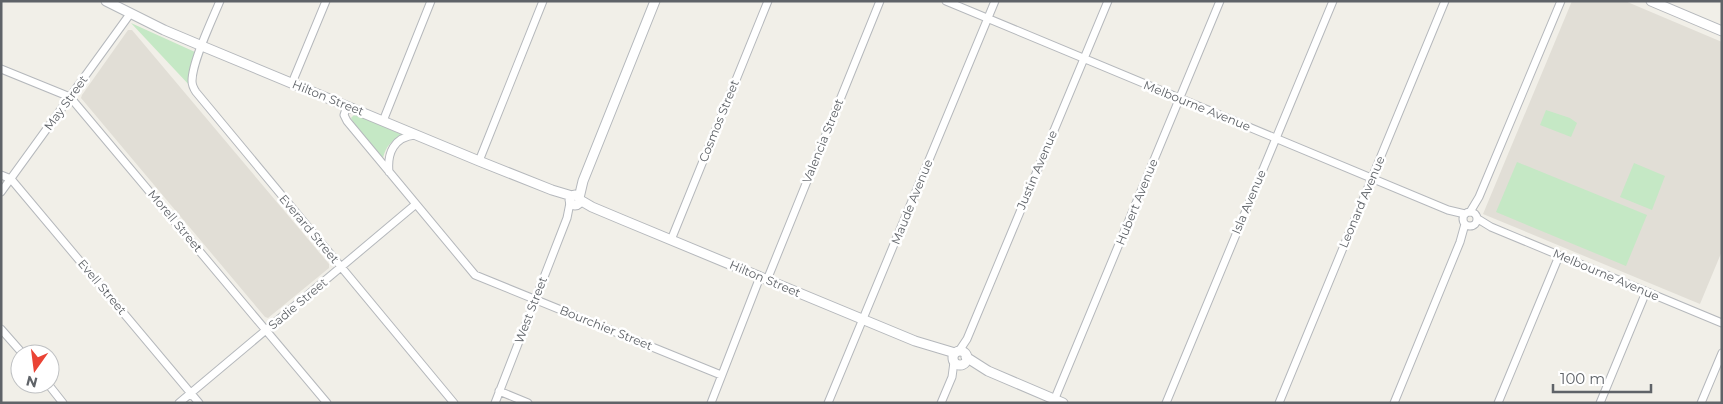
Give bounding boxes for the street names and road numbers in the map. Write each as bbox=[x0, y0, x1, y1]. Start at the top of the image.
street label: May Street bbox=[41, 72, 91, 133]
street label: Hilton Street bbox=[290, 76, 366, 119]
street label: Cosmos Street bbox=[695, 77, 742, 164]
street label: Melbourne Avenue bbox=[1141, 77, 1253, 134]
street label: Valencia Street bbox=[799, 96, 846, 185]
street label: Justin Avenue bbox=[1013, 128, 1060, 213]
street label: Leonard Avenue bbox=[1335, 154, 1388, 250]
street label: Maude Avenue bbox=[888, 157, 935, 247]
street label: Hubert Avenue bbox=[1112, 157, 1161, 247]
street label: Isla Avenue bbox=[1228, 167, 1269, 236]
street label: Morell Street bbox=[145, 186, 206, 255]
street label: Everard Street bbox=[276, 191, 343, 266]
street label: Melbourne Avenue bbox=[1551, 245, 1662, 304]
street label: Evell Street bbox=[75, 256, 130, 317]
street label: Hilton Street bbox=[727, 257, 803, 300]
street label: Sadie Street bbox=[265, 274, 330, 333]
street label: West Street bbox=[511, 274, 550, 345]
street label: Bourchier Street bbox=[558, 302, 655, 353]

